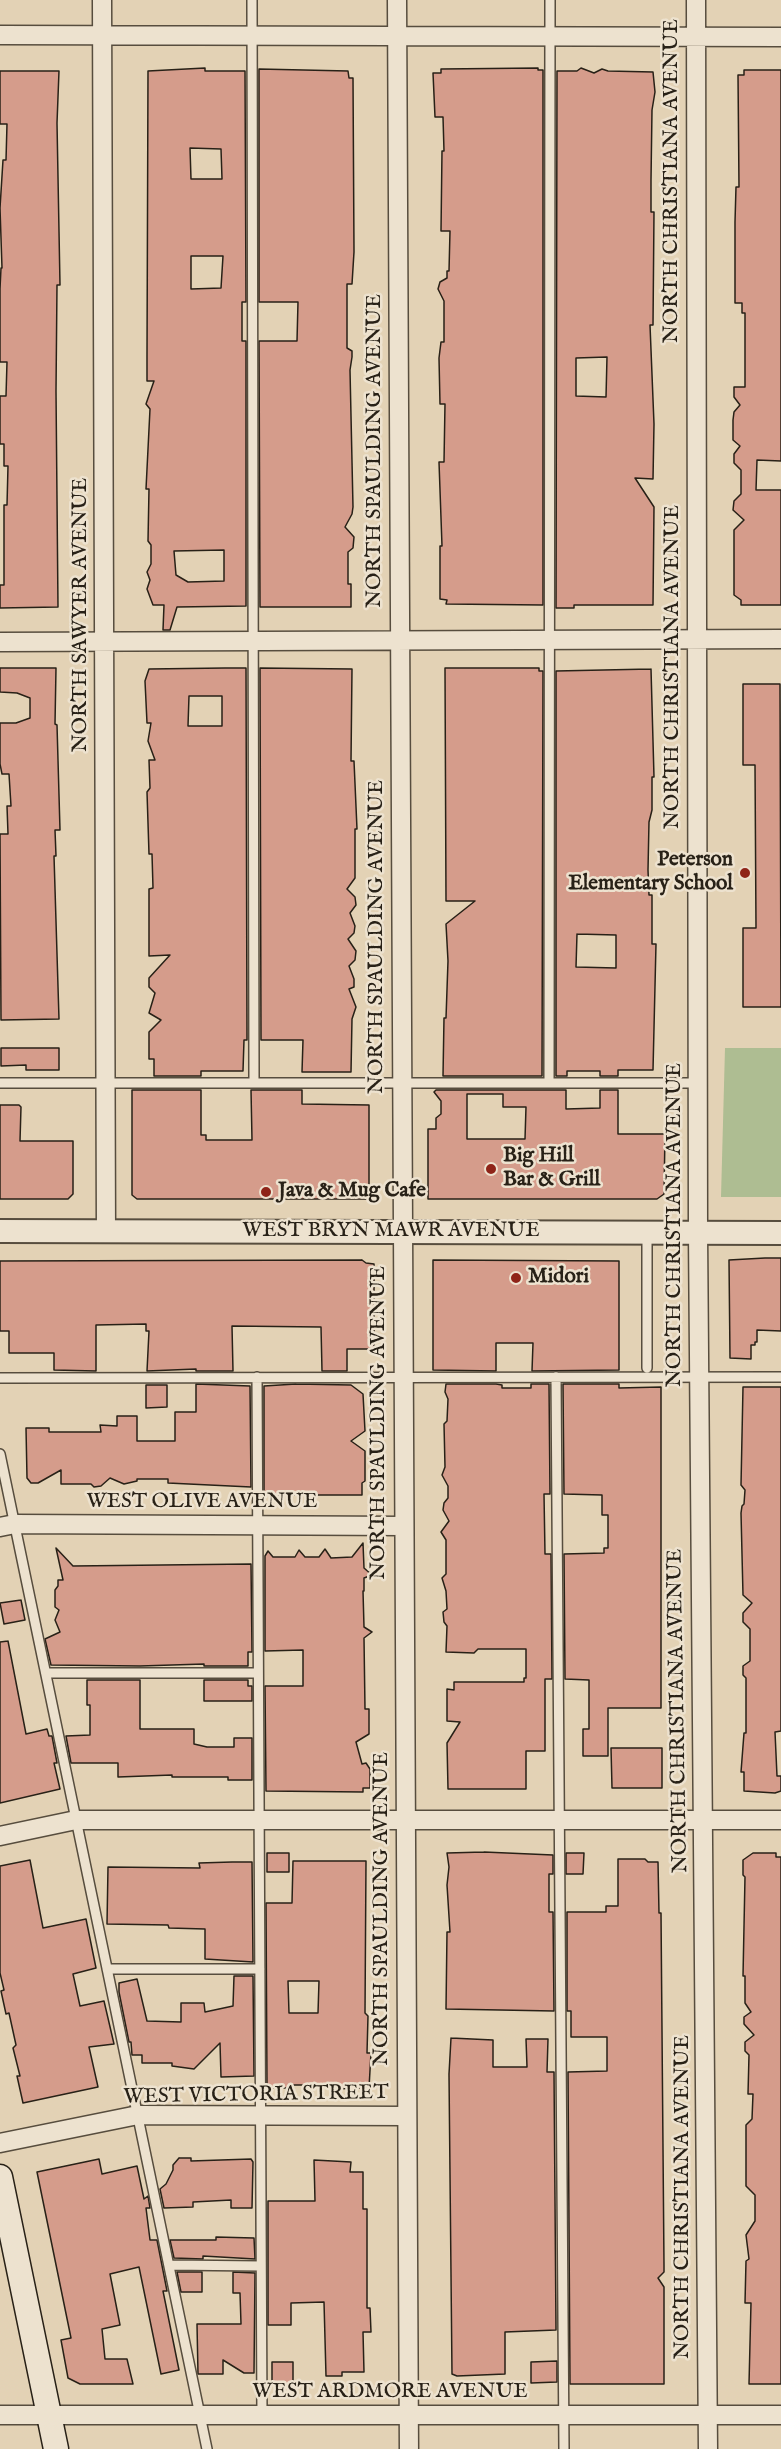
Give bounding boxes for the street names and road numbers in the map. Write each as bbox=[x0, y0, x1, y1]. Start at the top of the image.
street label: NORTH CHRISTIANA AVENUE bbox=[660, 19, 686, 343]
street label: NORTH SPAULDING AVENUE bbox=[363, 294, 389, 608]
street label: NORTH SAWYER AVENUE bbox=[69, 478, 95, 752]
street label: NORTH CHRISTIANA AVENUE bbox=[661, 505, 687, 829]
street label: NORTH SPAULDING AVENUE bbox=[365, 780, 391, 1094]
street label: NORTH CHRISTIANA AVENUE bbox=[663, 1063, 689, 1387]
street label: WEST BRYN MAWR AVENUE bbox=[242, 1219, 540, 1245]
street label: NORTH SPAULDING AVENUE bbox=[367, 1266, 393, 1580]
street label: WEST OLIVE AVENUE bbox=[86, 1490, 318, 1516]
street label: NORTH CHRISTIANA AVENUE bbox=[664, 1549, 694, 1873]
street label: NORTH SPAULDING AVENUE bbox=[370, 1752, 396, 2066]
street label: NORTH CHRISTIANA AVENUE bbox=[671, 2035, 697, 2359]
street label: WEST VICTORIA STREET bbox=[123, 2081, 389, 2111]
street label: WEST ARDMORE AVENUE bbox=[252, 2380, 528, 2406]

